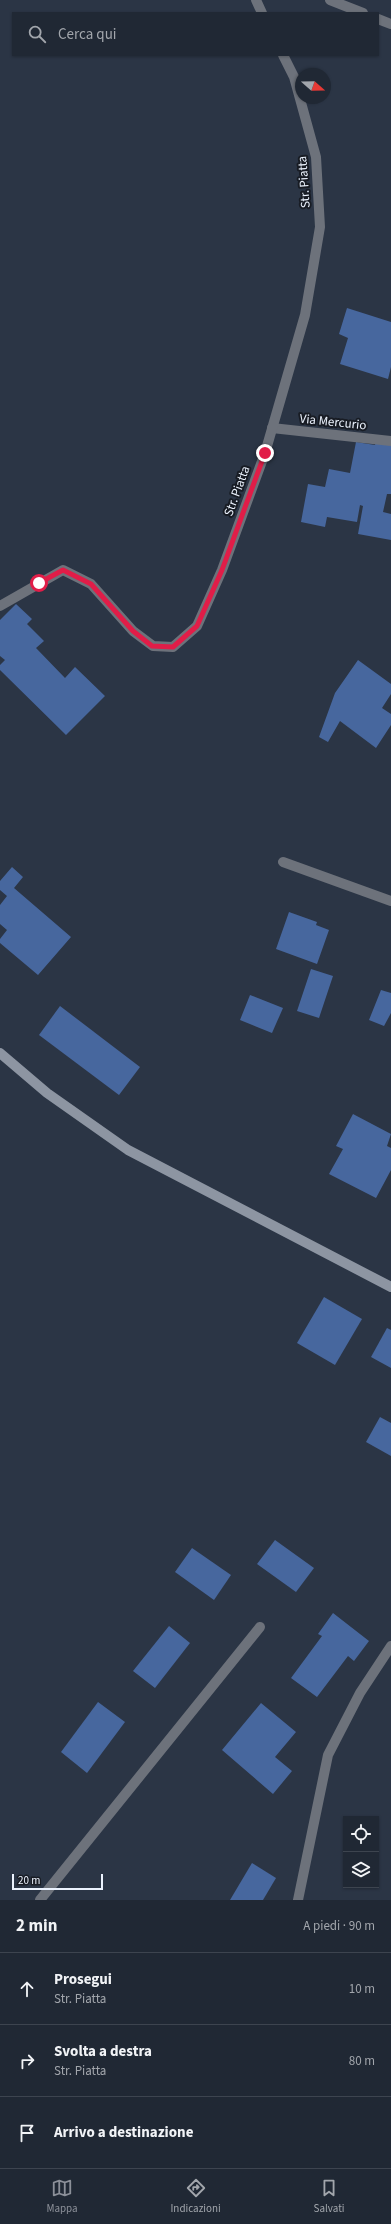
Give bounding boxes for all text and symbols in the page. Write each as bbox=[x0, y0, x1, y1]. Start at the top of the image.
search box bbox=[12, 12, 379, 56]
icon: search bbox=[26, 23, 48, 45]
text: Cerca qui bbox=[58, 24, 117, 45]
north arrow bbox=[295, 68, 331, 104]
street label: Str. Piatta bbox=[293, 155, 315, 209]
street label: Via Mercurio bbox=[299, 410, 367, 434]
route end bbox=[256, 444, 274, 462]
street label: Str. Piatta bbox=[220, 463, 254, 519]
route start bbox=[30, 574, 48, 592]
map controls bbox=[343, 1816, 379, 1888]
button: locate bbox=[343, 1816, 379, 1852]
button: layers bbox=[343, 1852, 379, 1888]
scale bar bbox=[12, 1872, 103, 1891]
text: 20 m bbox=[18, 1873, 40, 1888]
text: 2 min bbox=[16, 1914, 57, 1938]
text: A piedi · 90 m bbox=[303, 1917, 375, 1935]
text: Prosegui bbox=[54, 1969, 112, 1990]
icon: ahead bbox=[16, 1978, 38, 2000]
text: 10 m bbox=[349, 1980, 375, 1998]
text: Str. Piatta bbox=[54, 1990, 106, 2008]
text: Svolta a destra bbox=[54, 2041, 152, 2062]
icon: right bbox=[16, 2050, 38, 2072]
text: 80 m bbox=[349, 2052, 375, 2070]
text: Str. Piatta bbox=[54, 2062, 106, 2080]
icon: arrive bbox=[16, 2122, 38, 2144]
text: Arrivo a destinazione bbox=[54, 2122, 193, 2143]
tab: Mappa bbox=[46, 2177, 78, 2216]
tab: Indicazioni bbox=[170, 2177, 221, 2216]
tab: Salvati bbox=[314, 2177, 345, 2216]

